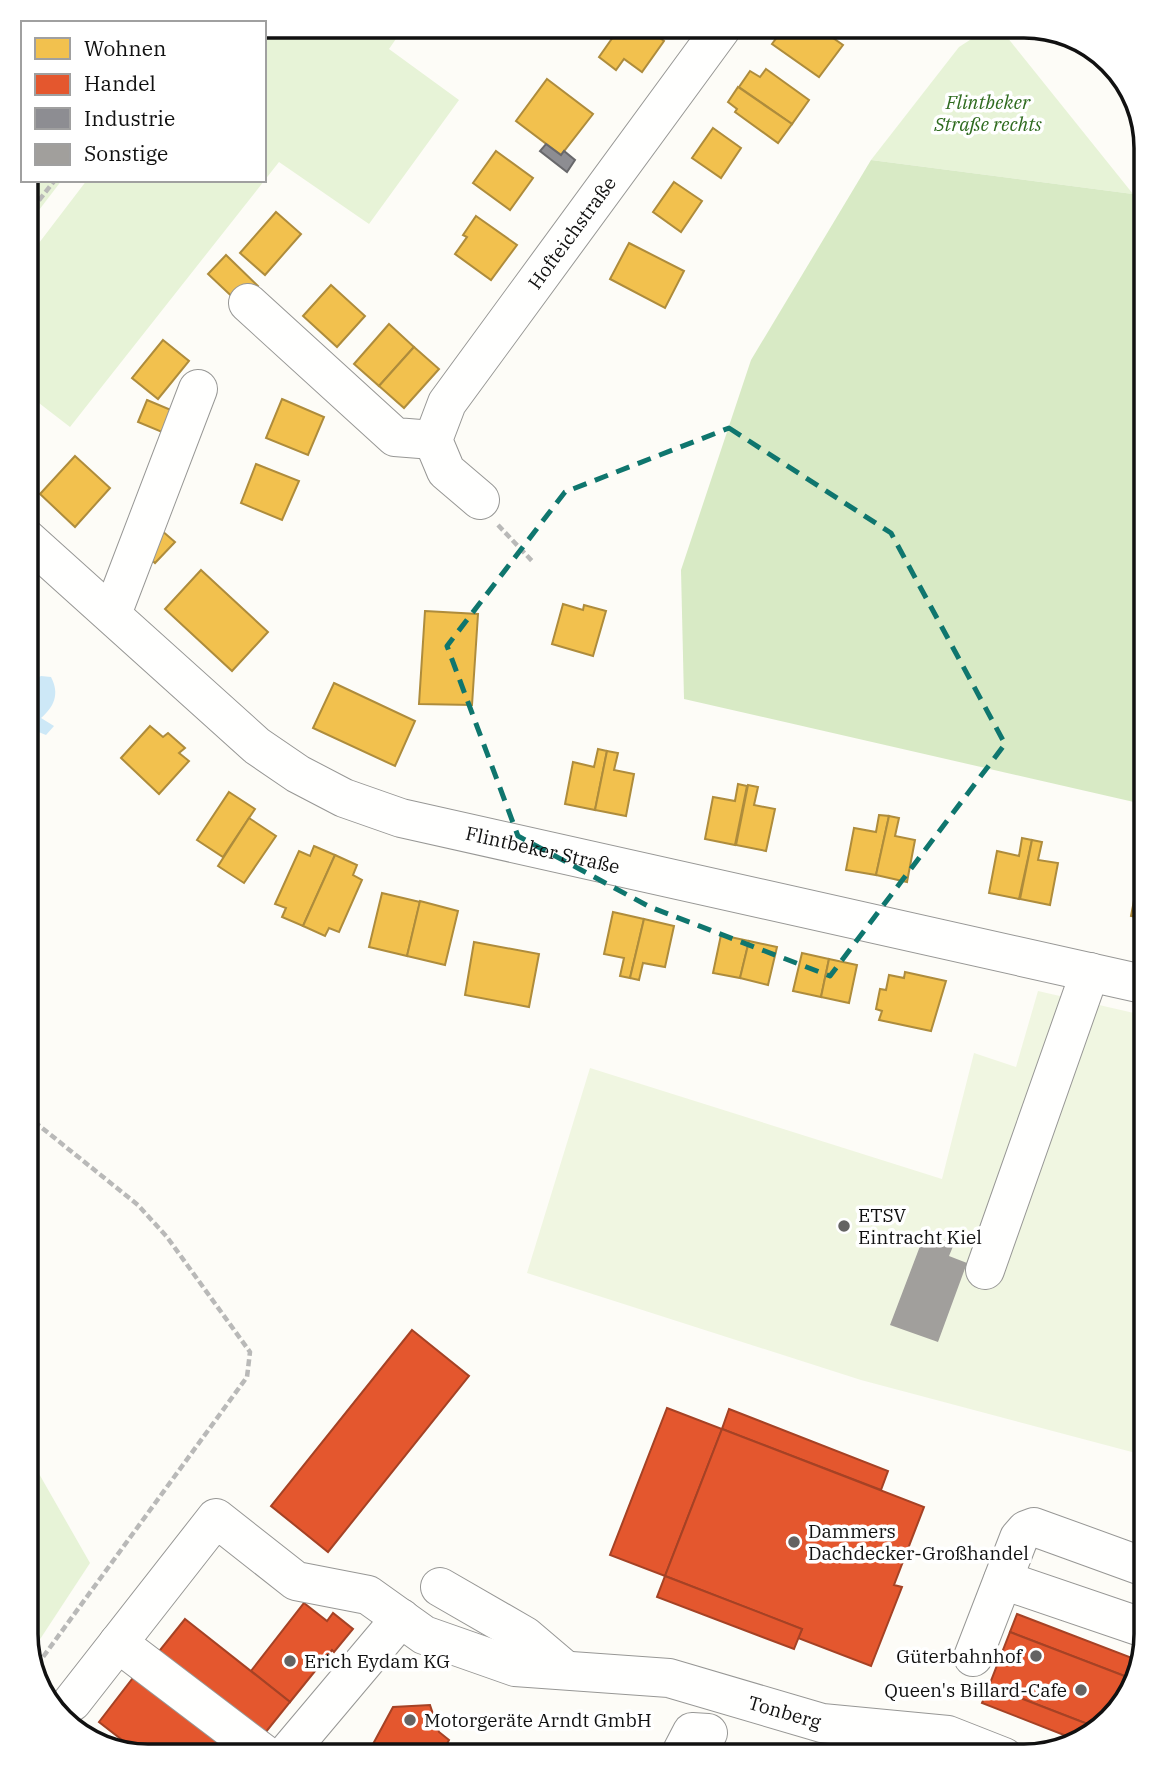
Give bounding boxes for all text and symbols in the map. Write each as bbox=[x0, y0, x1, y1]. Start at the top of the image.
legend bbox=[21, 21, 266, 182]
text: Wohnen bbox=[84, 34, 166, 62]
text: Handel bbox=[84, 69, 156, 97]
park label: Flintbeker Straße rechts bbox=[933, 90, 1042, 136]
text: Industrie bbox=[84, 104, 175, 132]
text: Sonstige bbox=[84, 139, 168, 167]
street label: Hofteichstraße bbox=[523, 172, 621, 294]
street label: Flintbeker Straße bbox=[463, 821, 622, 879]
place label: ETSV Eintracht Kiel bbox=[858, 1203, 982, 1249]
marker: ETSV Eintracht Kiel bbox=[836, 1218, 852, 1234]
place label: Dammers Dachdecker-Großhandel bbox=[808, 1519, 1029, 1565]
marker: Dammers Dachdecker-Großhandel bbox=[786, 1534, 802, 1550]
place label: Güterbahnhof bbox=[896, 1644, 1023, 1668]
marker: Güterbahnhof bbox=[1028, 1648, 1044, 1664]
place label: Erich Eydam KG bbox=[304, 1649, 450, 1673]
marker: Erich Eydam KG bbox=[282, 1653, 298, 1669]
place label: Queen's Billard-Cafe bbox=[884, 1678, 1067, 1702]
marker: Queen's Billard-Cafe bbox=[1073, 1682, 1089, 1698]
street label: Tonberg bbox=[745, 1690, 825, 1734]
place label: Motorgeräte Arndt GmbH bbox=[424, 1708, 652, 1732]
marker: Motorgeräte Arndt GmbH bbox=[402, 1712, 418, 1728]

